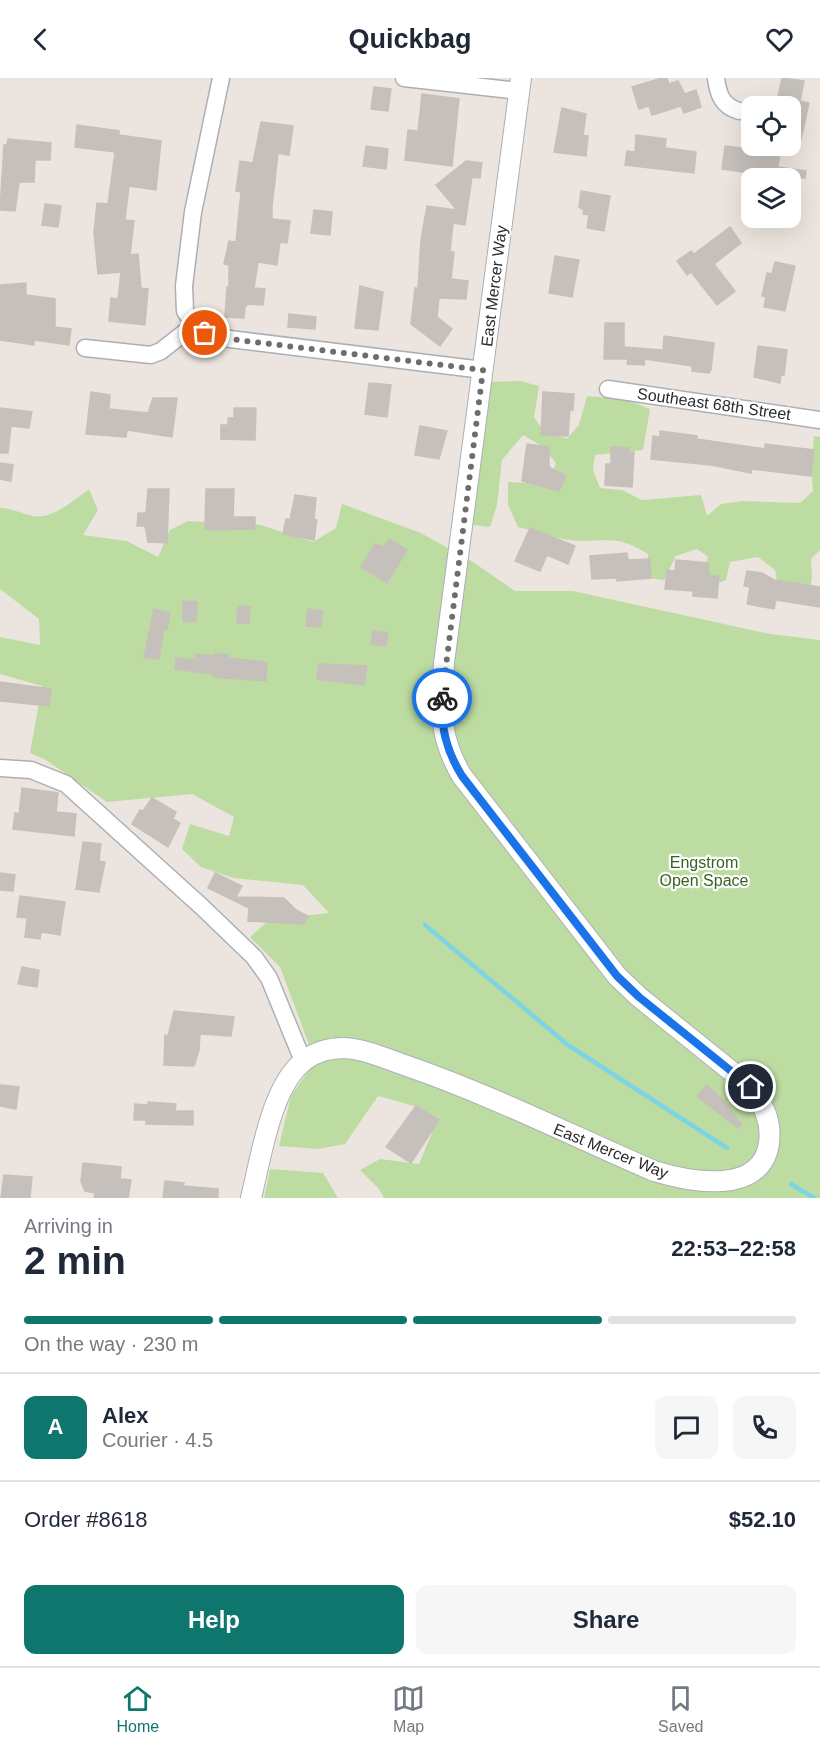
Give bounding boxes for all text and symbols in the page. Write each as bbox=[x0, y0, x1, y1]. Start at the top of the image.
icon: back bbox=[24, 23, 57, 56]
icon: heart bbox=[763, 23, 796, 56]
text: Quickbag bbox=[348, 24, 472, 54]
map controls bbox=[741, 96, 801, 228]
button: locate bbox=[741, 96, 801, 156]
button: layers bbox=[741, 168, 801, 228]
street label: East Mercer Way bbox=[478, 224, 510, 348]
pin bbox=[179, 307, 230, 358]
icon: bag bbox=[188, 316, 221, 349]
street label: Southeast 68th Street bbox=[636, 385, 792, 423]
courier bbox=[412, 668, 472, 728]
icon: bike bbox=[426, 682, 459, 715]
park label: Engstrom Open Space bbox=[660, 854, 749, 889]
pin bbox=[725, 1061, 776, 1112]
icon: home bbox=[734, 1070, 767, 1103]
street label: East Mercer Way bbox=[551, 1120, 671, 1182]
text: Arriving in bbox=[24, 1215, 113, 1237]
text: 22:53–22:58 bbox=[671, 1236, 796, 1261]
text: 2 min bbox=[24, 1239, 126, 1282]
text: On the way · 230 m bbox=[24, 1333, 199, 1355]
button: chat bbox=[655, 1396, 718, 1459]
button: phone bbox=[733, 1396, 796, 1459]
text: Alex bbox=[102, 1403, 148, 1428]
text: A bbox=[48, 1414, 63, 1439]
text: Courier · 4.5 bbox=[102, 1429, 213, 1451]
text: Order #8618 bbox=[24, 1507, 148, 1532]
text: $52.10 bbox=[729, 1507, 796, 1532]
button: Help bbox=[24, 1585, 404, 1654]
button: Share bbox=[416, 1585, 796, 1654]
tab: Home bbox=[116, 1682, 159, 1736]
tab: Map bbox=[392, 1682, 425, 1736]
tab: Saved bbox=[658, 1682, 703, 1736]

